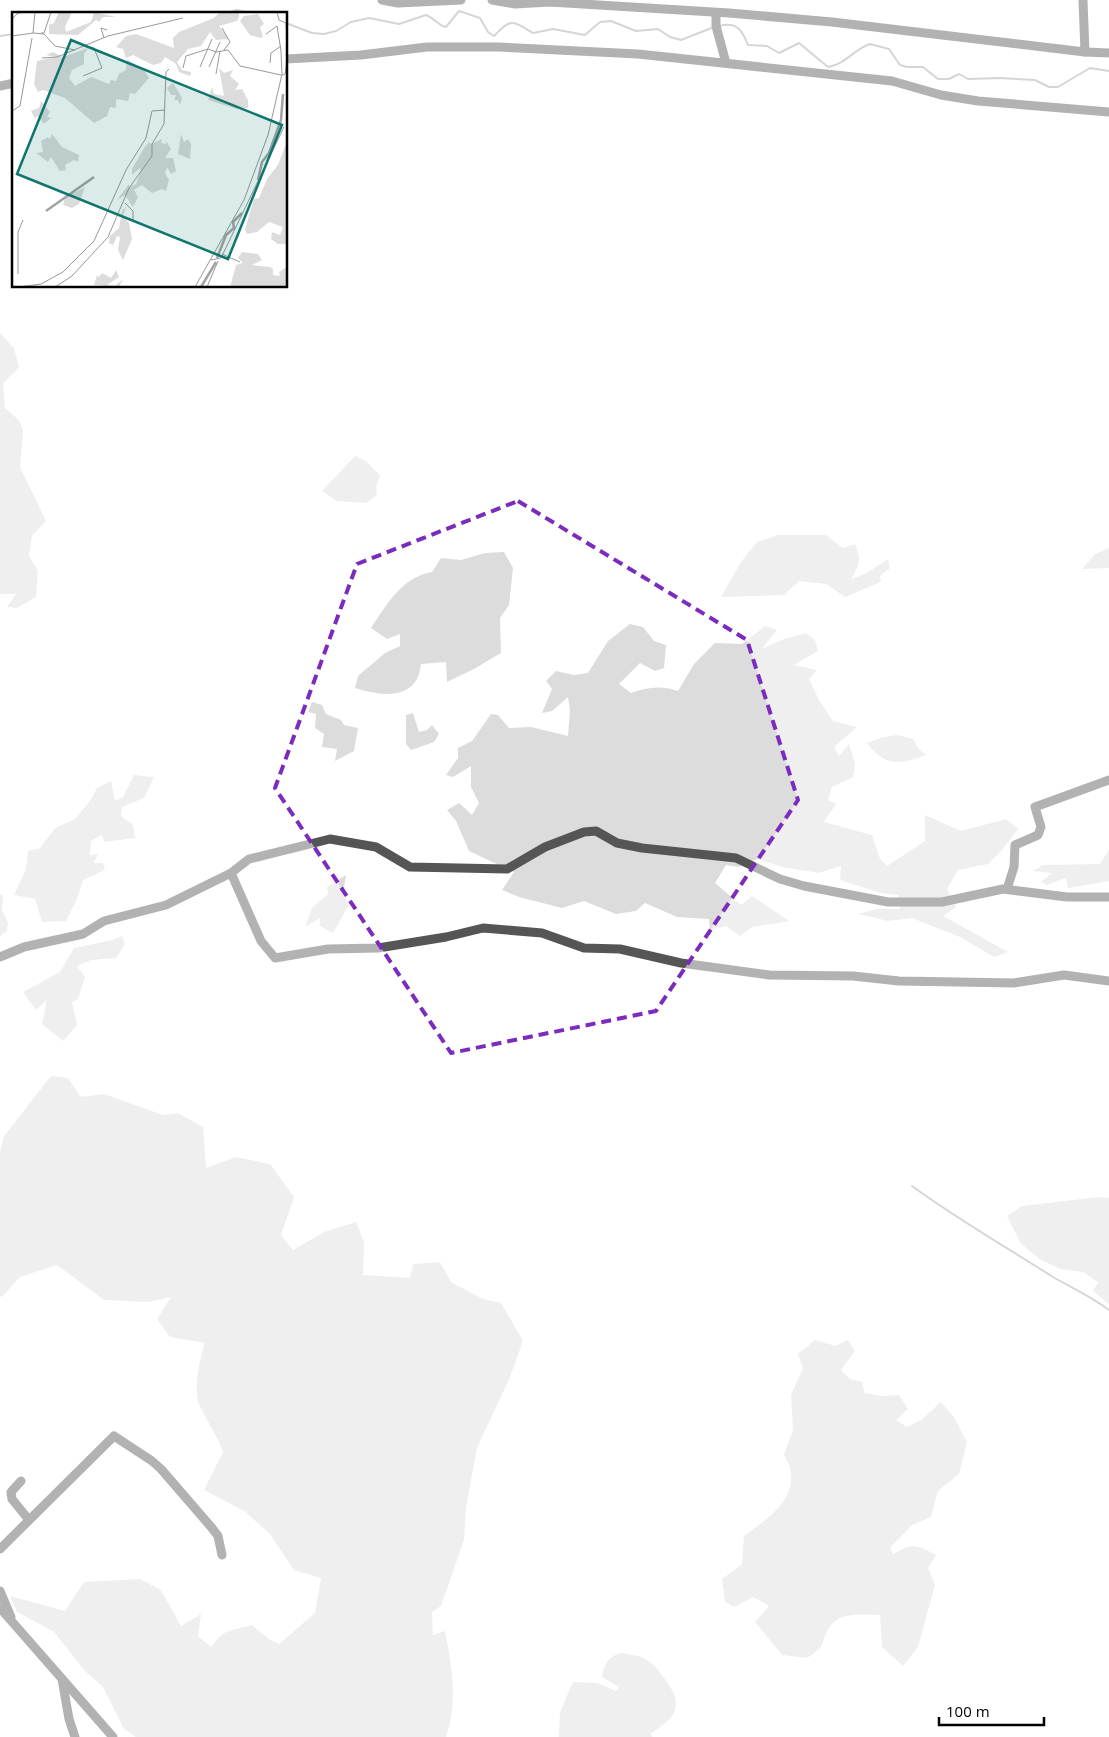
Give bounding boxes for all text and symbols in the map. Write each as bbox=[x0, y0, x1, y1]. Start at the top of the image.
inset map bbox=[12, 12, 288, 288]
scale bar bbox=[939, 1694, 1044, 1726]
text: 100 m bbox=[946, 1701, 990, 1721]

